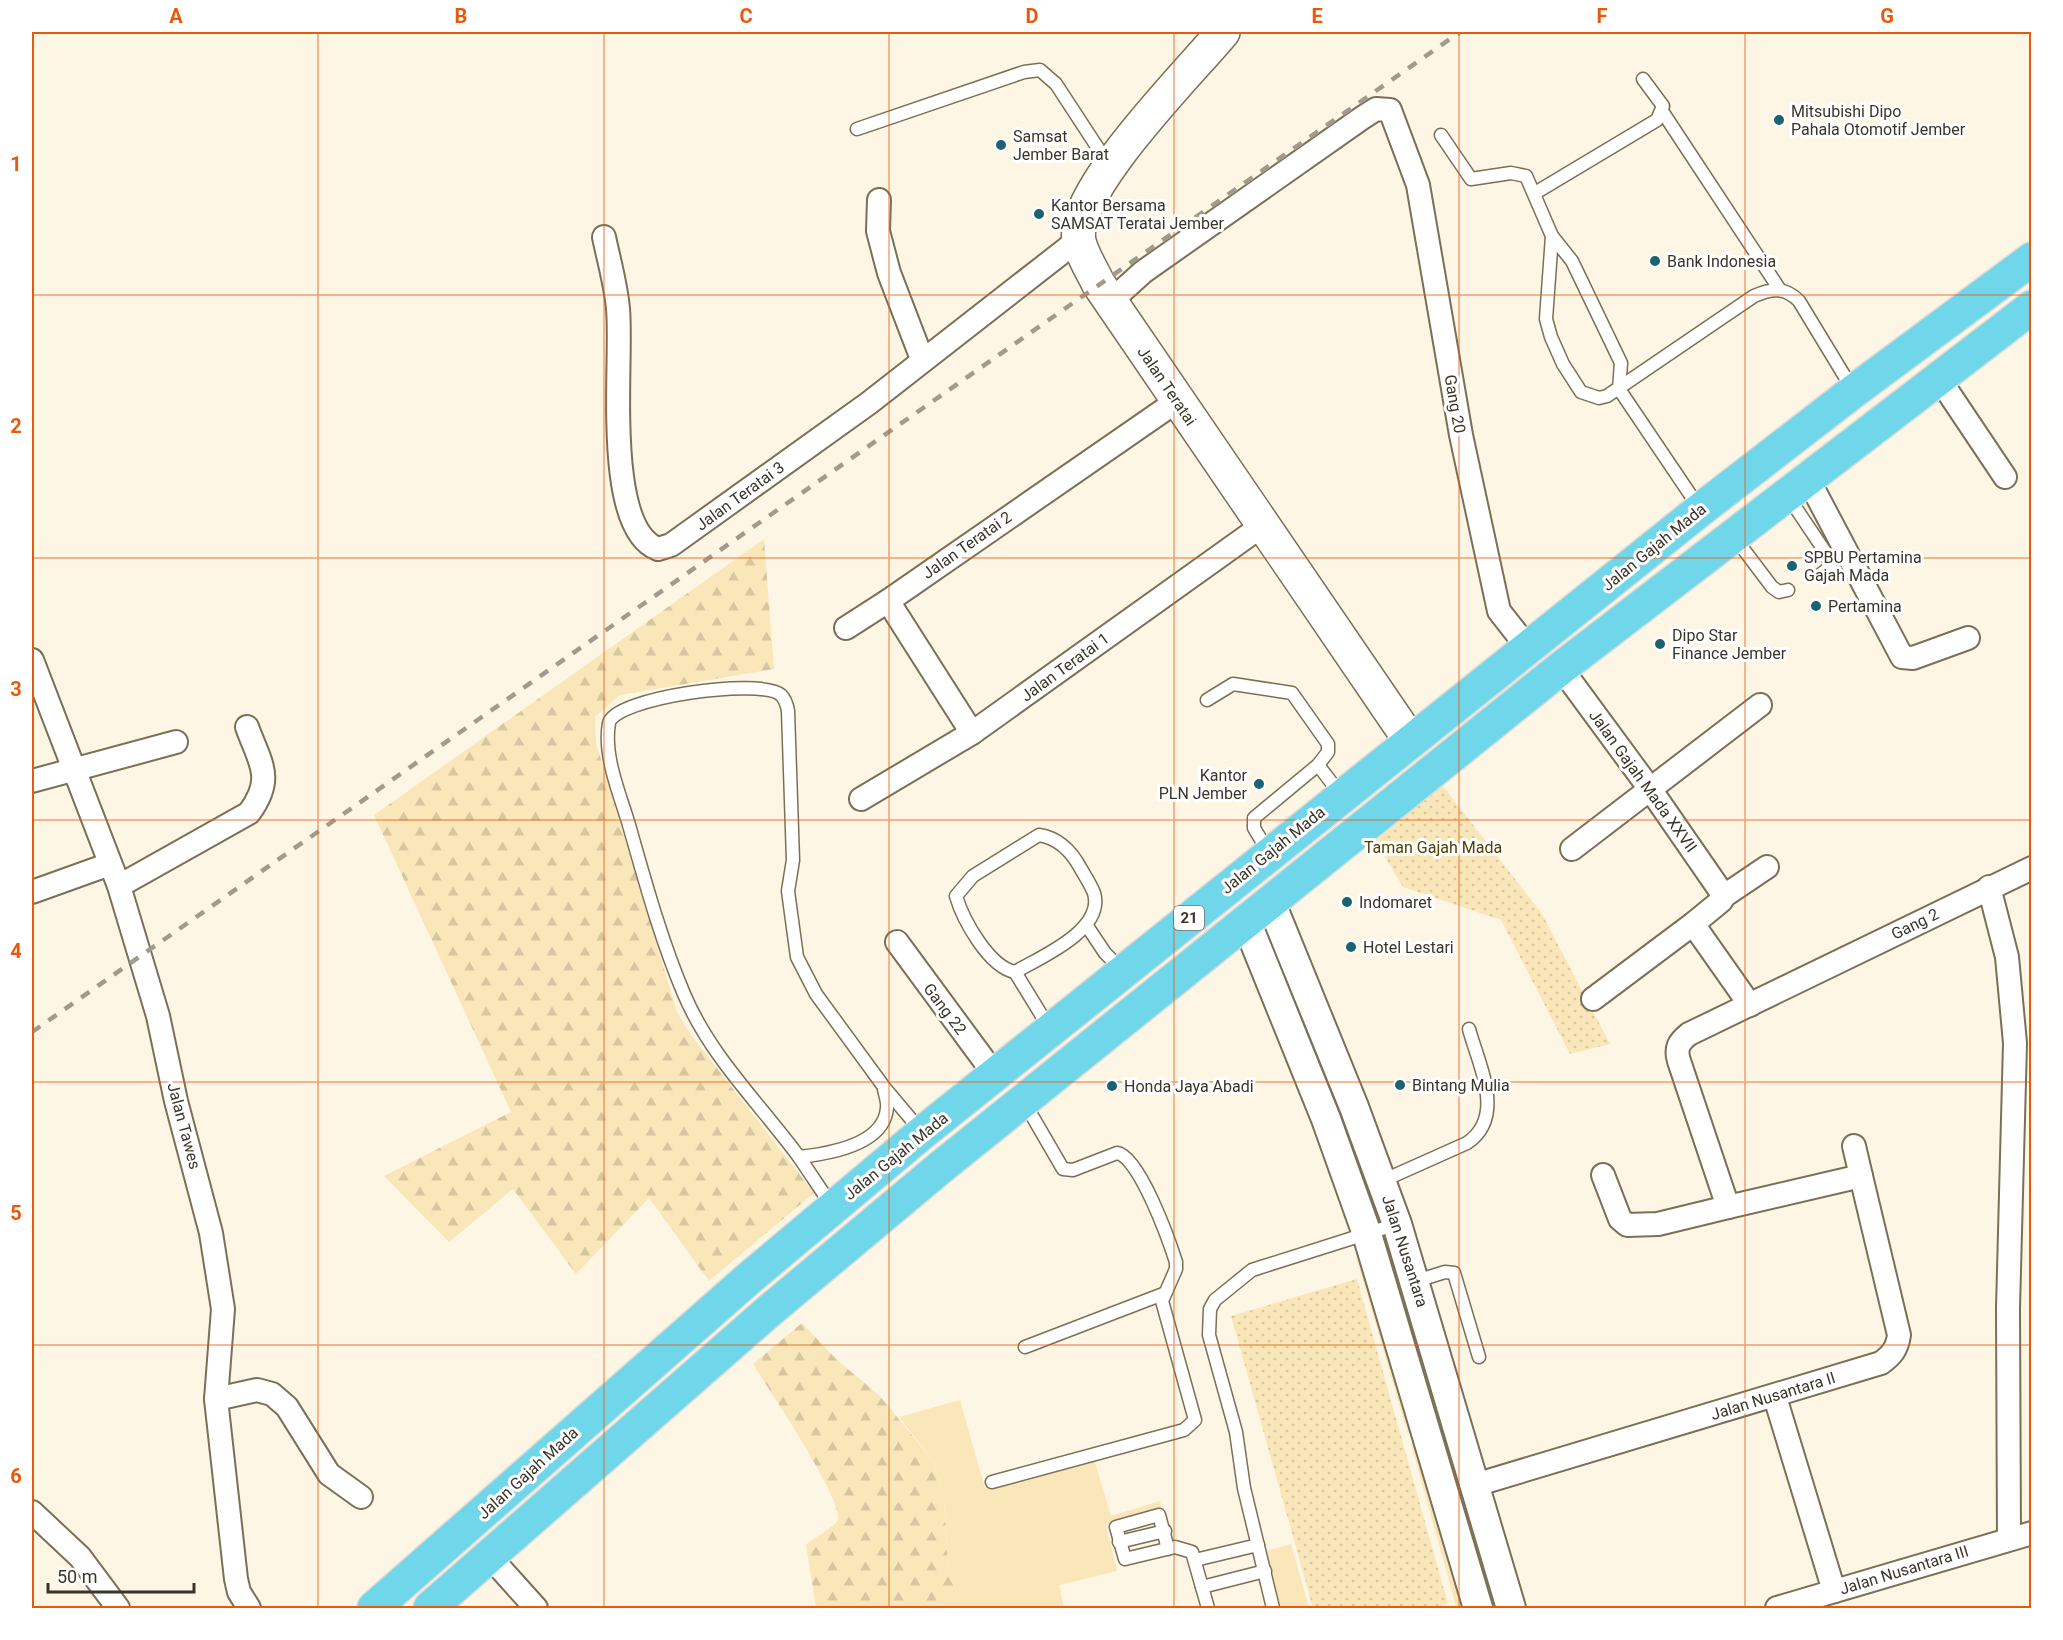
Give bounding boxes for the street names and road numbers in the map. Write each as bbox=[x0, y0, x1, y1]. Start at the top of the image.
street label: Jalan Teratai bbox=[1134, 343, 1200, 429]
street label: Gang 20 bbox=[1440, 373, 1470, 435]
street label: Jalan Teratai 3 bbox=[692, 458, 788, 534]
street label: Jalan Gajah Mada bbox=[1598, 499, 1710, 595]
street label: Jalan Teratai 2 bbox=[919, 507, 1015, 583]
street label: Jalan Teratai 1 bbox=[1017, 629, 1113, 705]
street label: Jalan Gajah Mada XXVII bbox=[1585, 706, 1701, 856]
street label: Jalan Gajah Mada bbox=[1217, 802, 1329, 898]
street label: Gang 2 bbox=[1888, 904, 1942, 944]
road number: 21 bbox=[1174, 906, 1204, 930]
street label: Gang 22 bbox=[920, 980, 970, 1038]
street label: Jalan Tawes bbox=[163, 1081, 205, 1171]
street label: Jalan Gajah Mada bbox=[840, 1108, 952, 1204]
street label: Jalan Nusantara bbox=[1378, 1193, 1432, 1309]
street label: Jalan Nusantara II bbox=[1708, 1368, 1838, 1424]
street label: Jalan Gajah Mada bbox=[474, 1423, 582, 1523]
street label: Jalan Nusantara III bbox=[1837, 1541, 1971, 1599]

